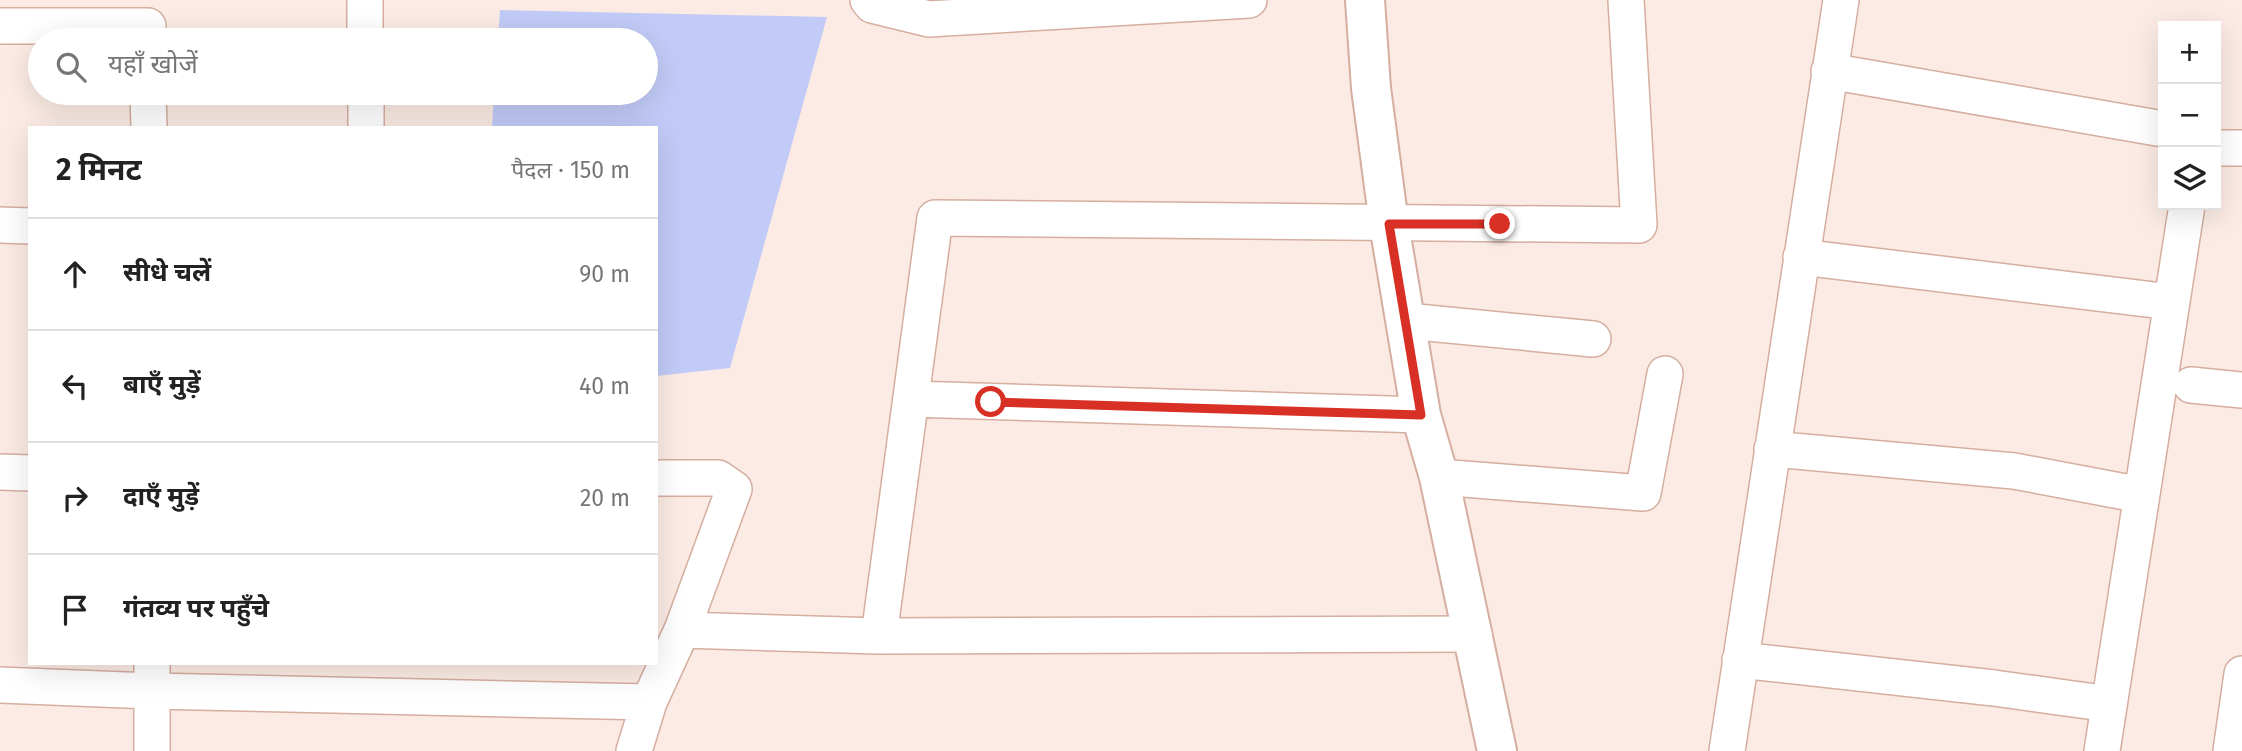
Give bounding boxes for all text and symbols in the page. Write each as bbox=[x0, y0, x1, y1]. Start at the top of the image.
map controls bbox=[2158, 21, 2221, 210]
button: + bbox=[2158, 21, 2221, 84]
search box bbox=[28, 28, 658, 105]
icon: search bbox=[52, 48, 90, 86]
text: यहाँ खोजें bbox=[108, 49, 198, 80]
button: − bbox=[2158, 84, 2221, 147]
button: layers bbox=[2158, 147, 2221, 210]
text: 2 मिनट bbox=[56, 152, 142, 188]
text: पैदल · 150 m bbox=[511, 156, 630, 184]
route end bbox=[1484, 208, 1515, 239]
icon: ahead bbox=[56, 255, 94, 293]
text: सीधे चलें bbox=[123, 257, 211, 288]
text: 90 m bbox=[579, 260, 630, 288]
icon: left bbox=[56, 367, 94, 405]
text: बाएँ मुड़ें bbox=[123, 369, 200, 400]
text: 40 m bbox=[579, 372, 630, 400]
route start bbox=[975, 386, 1006, 417]
icon: right bbox=[56, 479, 94, 517]
text: दाएँ मुड़ें bbox=[123, 481, 199, 512]
text: 20 m bbox=[580, 484, 630, 512]
icon: arrive bbox=[56, 591, 94, 629]
text: गंतव्य पर पहुँचे bbox=[123, 593, 269, 624]

